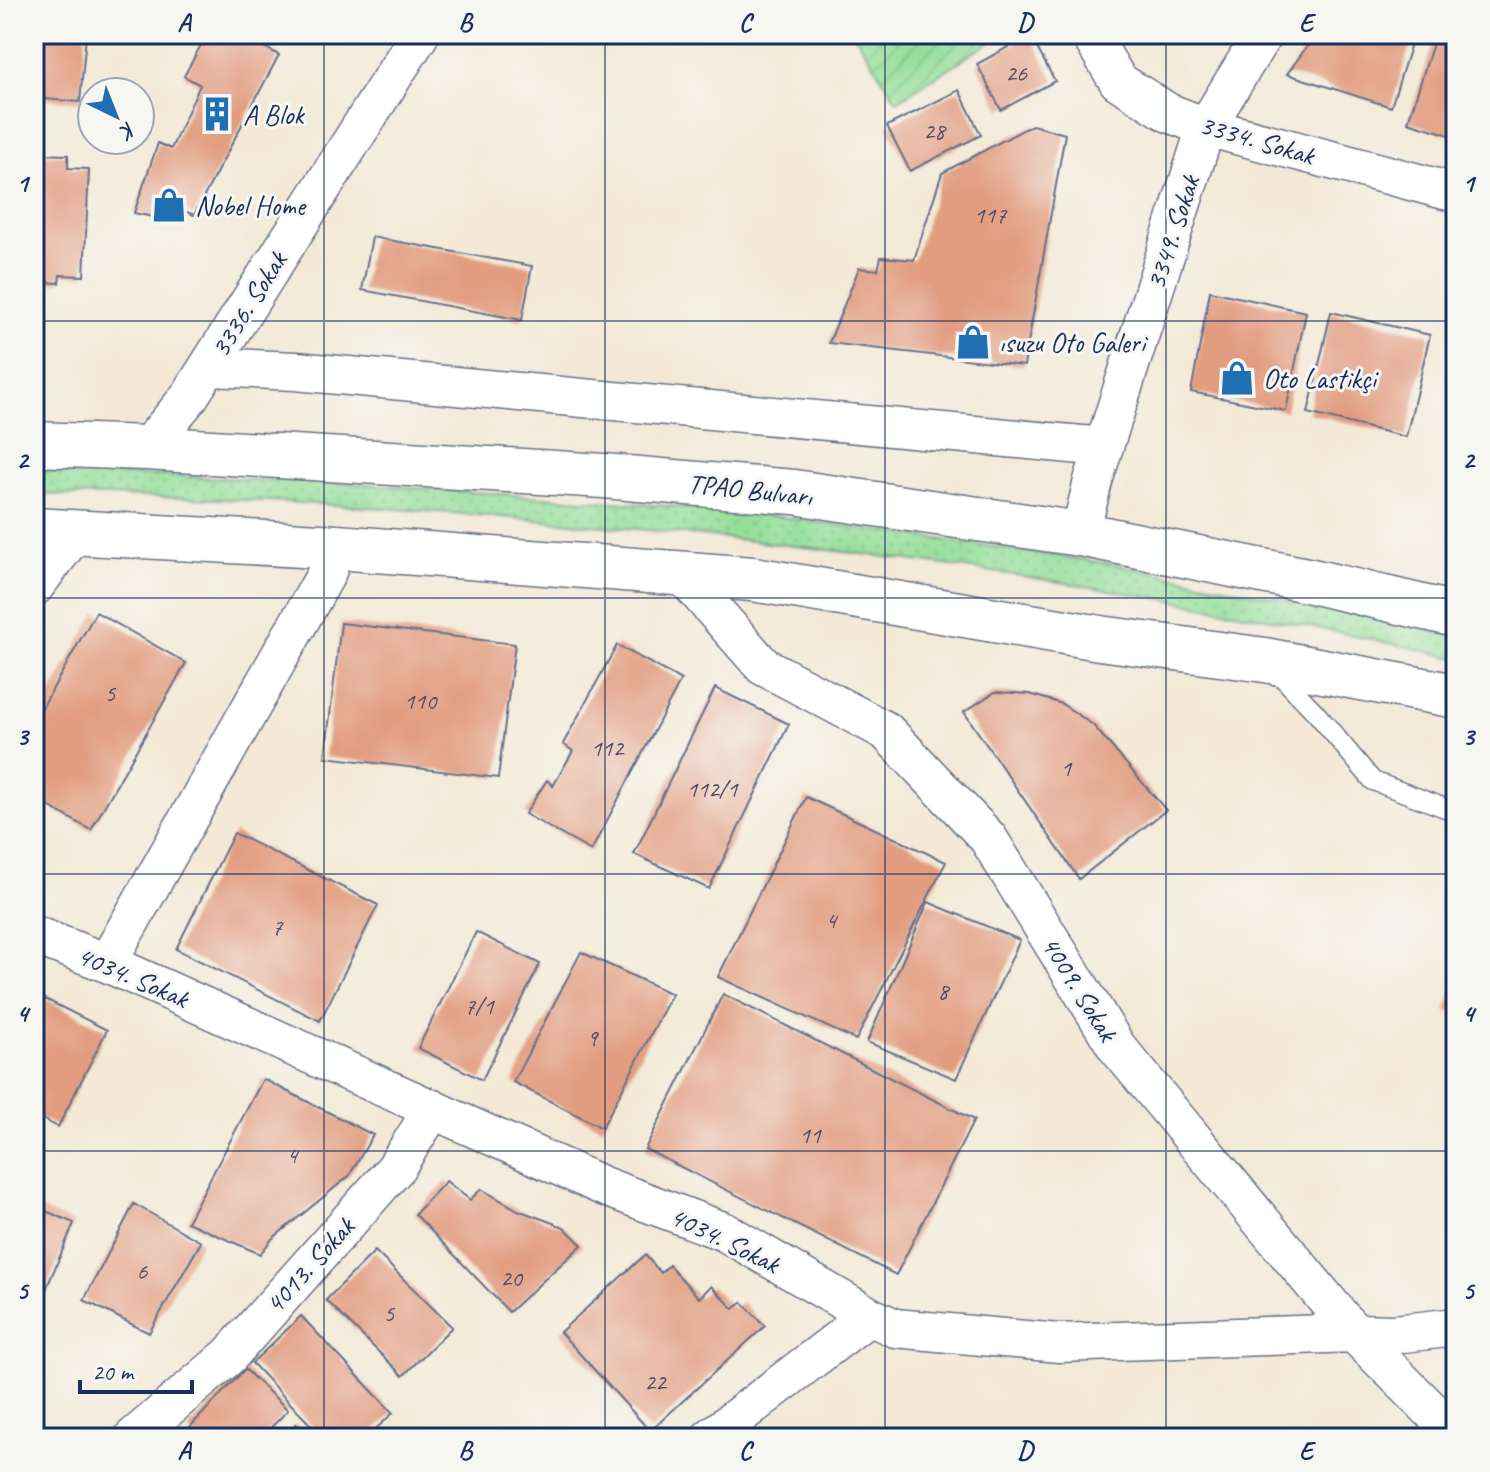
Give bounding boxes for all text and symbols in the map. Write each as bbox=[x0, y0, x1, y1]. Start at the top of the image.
text: A bbox=[177, 6, 192, 39]
text: B bbox=[458, 6, 474, 39]
text: C bbox=[739, 6, 755, 39]
text: D bbox=[1017, 6, 1035, 39]
text: E bbox=[1299, 6, 1317, 39]
house number: 26 bbox=[1005, 58, 1028, 88]
north arrow bbox=[76, 76, 156, 156]
building icon: A Blok bbox=[198, 95, 236, 133]
place label: A Blok bbox=[243, 97, 305, 132]
street label: 3334. Sokak bbox=[1196, 106, 1320, 173]
text: K bbox=[112, 116, 143, 147]
house number: 28 bbox=[923, 116, 947, 146]
text: 1 bbox=[16, 167, 31, 200]
text: 1 bbox=[1462, 167, 1477, 200]
street label: 3349. Sokak bbox=[1138, 169, 1208, 293]
shop icon: Nobel Home bbox=[150, 186, 188, 224]
place label: Nobel Home bbox=[195, 188, 307, 223]
house number: 117 bbox=[974, 200, 1007, 230]
street label: 3336. Sokak bbox=[202, 244, 295, 363]
shop icon: ısuzu Oto Galeri bbox=[954, 323, 992, 361]
place label: ısuzu Oto Galeri bbox=[999, 325, 1149, 360]
shop icon: Oto Lastikçi bbox=[1218, 359, 1256, 397]
place label: Oto Lastikçi bbox=[1263, 361, 1380, 396]
text: 2 bbox=[16, 443, 30, 476]
text: 2 bbox=[1462, 443, 1476, 476]
street label: TPAO Bulvarı bbox=[686, 466, 815, 514]
house number: 5 bbox=[105, 678, 117, 708]
house number: 110 bbox=[404, 686, 438, 716]
text: 3 bbox=[16, 720, 30, 753]
text: 3 bbox=[1462, 720, 1476, 753]
house number: 112 bbox=[591, 733, 625, 763]
house number: 1 bbox=[1061, 753, 1073, 783]
house number: 112/1 bbox=[686, 774, 739, 804]
house number: 4 bbox=[826, 905, 839, 935]
house number: 7 bbox=[272, 912, 284, 942]
street label: 4009. Sokak bbox=[1034, 929, 1127, 1049]
street label: 4034. Sokak bbox=[72, 937, 195, 1016]
house number: 8 bbox=[938, 976, 951, 1006]
house number: 7/1 bbox=[464, 991, 495, 1021]
text: 4 bbox=[16, 997, 31, 1030]
text: 4 bbox=[1462, 997, 1477, 1030]
house number: 9 bbox=[587, 1023, 600, 1053]
house number: 11 bbox=[799, 1120, 822, 1150]
house number: 4 bbox=[287, 1140, 300, 1170]
street label: 4034. Sokak bbox=[664, 1198, 787, 1282]
street label: 4013. Sokak bbox=[257, 1209, 363, 1321]
house number: 6 bbox=[137, 1256, 149, 1286]
house number: 20 bbox=[500, 1263, 524, 1293]
text: 5 bbox=[16, 1274, 30, 1307]
text: 5 bbox=[1462, 1274, 1476, 1307]
house number: 5 bbox=[384, 1298, 396, 1328]
scale bar bbox=[80, 1344, 192, 1394]
text: 20 m bbox=[92, 1357, 135, 1387]
house number: 22 bbox=[644, 1367, 668, 1397]
text: A bbox=[177, 1434, 192, 1467]
text: B bbox=[458, 1434, 474, 1467]
text: C bbox=[739, 1434, 755, 1467]
text: D bbox=[1017, 1434, 1035, 1467]
text: E bbox=[1299, 1434, 1317, 1467]

